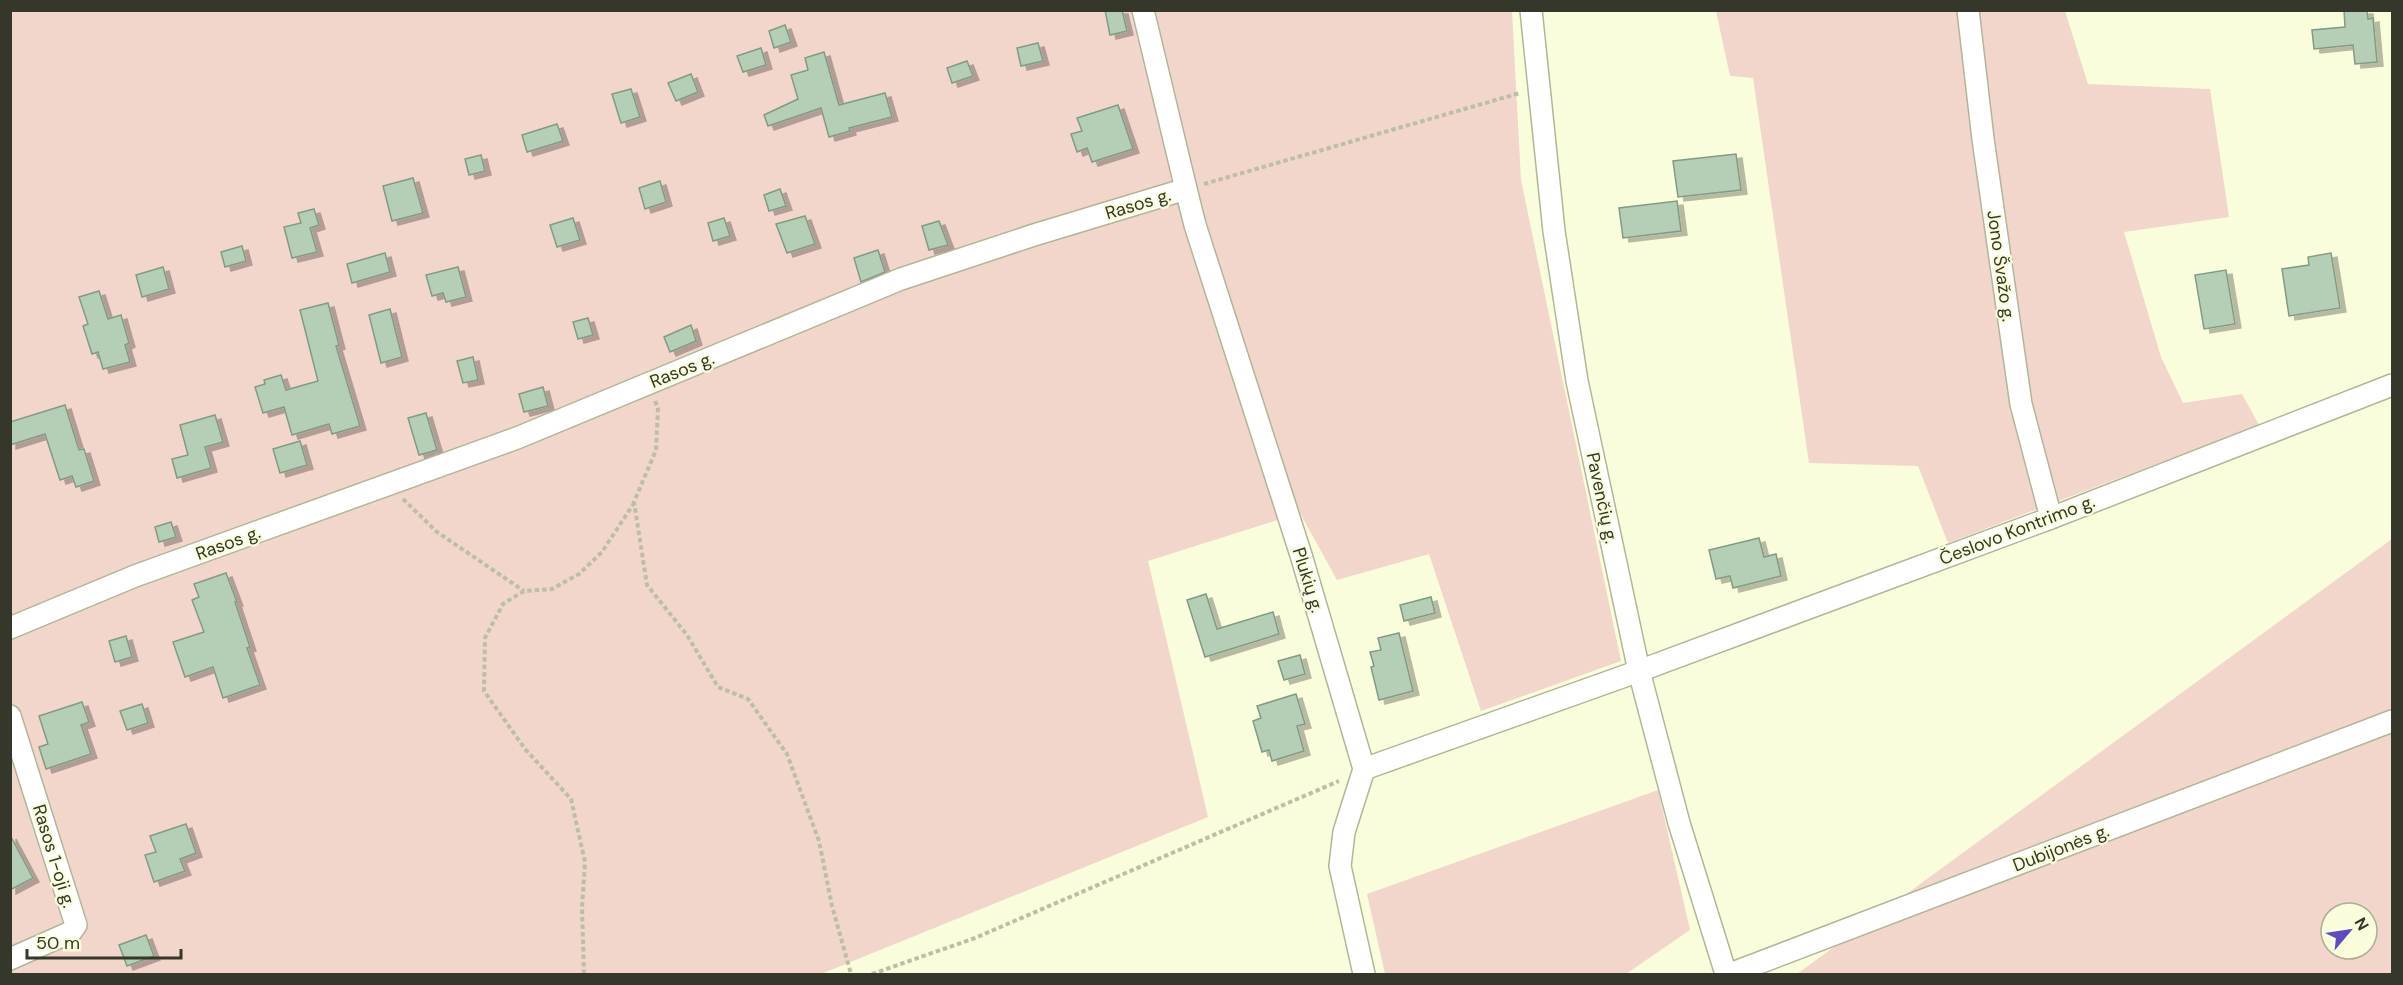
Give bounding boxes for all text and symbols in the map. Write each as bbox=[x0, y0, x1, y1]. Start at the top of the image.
street label: Rasos g. bbox=[1102, 183, 1174, 225]
street label: Jono Švažo g. bbox=[1981, 209, 2021, 323]
street label: Rasos g. bbox=[646, 346, 718, 394]
street label: Pavenčių g. bbox=[1581, 450, 1623, 546]
street label: Česlovo Kontrimo g. bbox=[1936, 489, 2098, 571]
street label: Rasos g. bbox=[192, 520, 264, 566]
street label: Plukių g. bbox=[1287, 545, 1329, 615]
street label: Rasos 1-oji g. bbox=[27, 801, 81, 911]
street label: Dubijonės g. bbox=[2009, 819, 2113, 877]
north arrow bbox=[2319, 901, 2379, 961]
text: N bbox=[2350, 914, 2374, 934]
scale bar bbox=[27, 922, 182, 960]
text: 50 m bbox=[36, 931, 80, 955]

